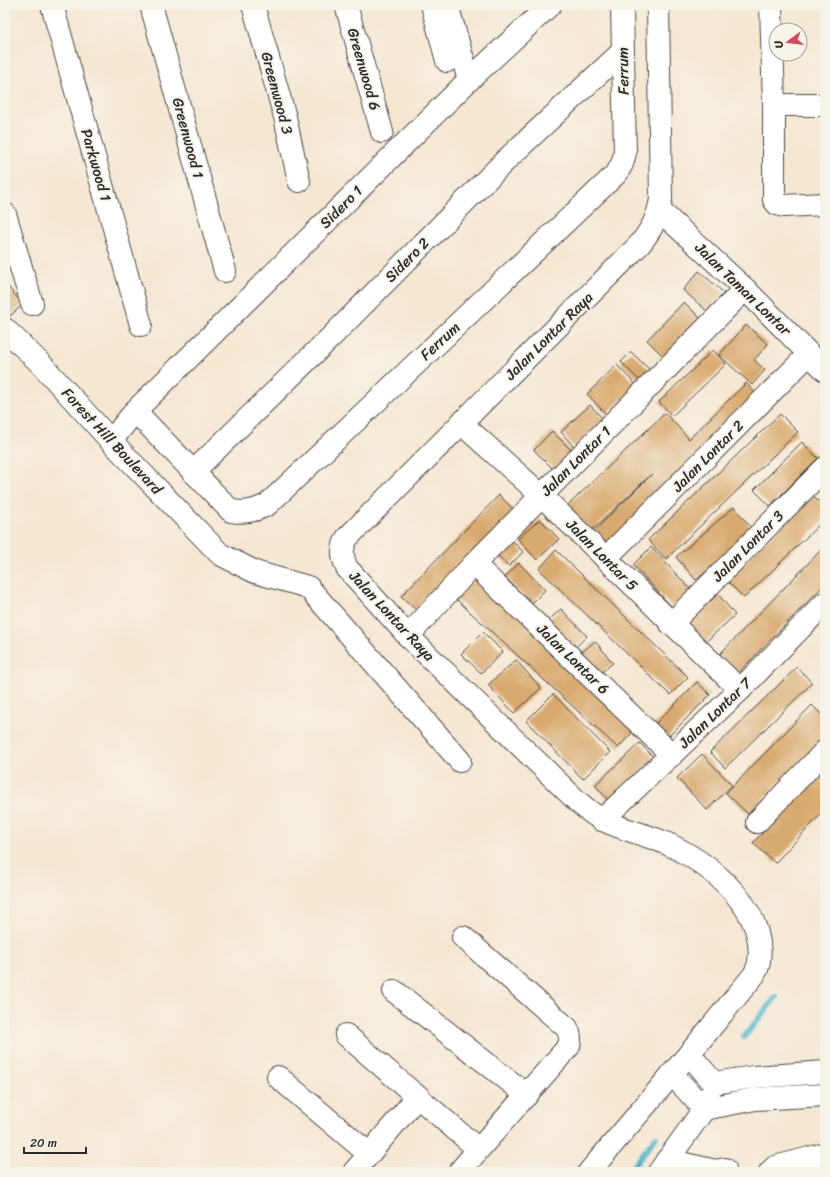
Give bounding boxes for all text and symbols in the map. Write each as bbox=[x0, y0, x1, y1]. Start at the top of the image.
north arrow bbox=[768, 22, 808, 62]
street label: Greenwood 6 bbox=[340, 25, 388, 113]
text: U bbox=[769, 38, 789, 50]
street label: Ferrum bbox=[610, 47, 636, 95]
street label: Greenwood 3 bbox=[254, 49, 300, 137]
street label: Greenwood 1 bbox=[165, 95, 211, 181]
street label: Parkwood 1 bbox=[73, 126, 119, 204]
street label: Sidero 1 bbox=[313, 179, 369, 235]
street label: Sidero 2 bbox=[378, 231, 436, 289]
street label: Jalan Taman Lontar bbox=[688, 235, 798, 343]
street label: Jalan Lontar Raya bbox=[498, 285, 600, 387]
street label: Ferrum bbox=[414, 315, 466, 367]
street label: Forest Hill Boulevard bbox=[55, 381, 170, 502]
street label: Jalan Lontar 2 bbox=[665, 413, 751, 499]
street label: Jalan Lontar 1 bbox=[534, 419, 618, 503]
street label: Jalan Lontar 3 bbox=[705, 504, 790, 589]
street label: Jalan Lontar 5 bbox=[559, 512, 644, 597]
street label: Jalan Lontar Raya bbox=[342, 564, 442, 668]
street label: Jalan Lontar 6 bbox=[530, 616, 616, 701]
street label: Jalan Lontar 7 bbox=[672, 670, 759, 756]
scale bar bbox=[24, 1129, 86, 1155]
text: 20 m bbox=[30, 1132, 57, 1154]

